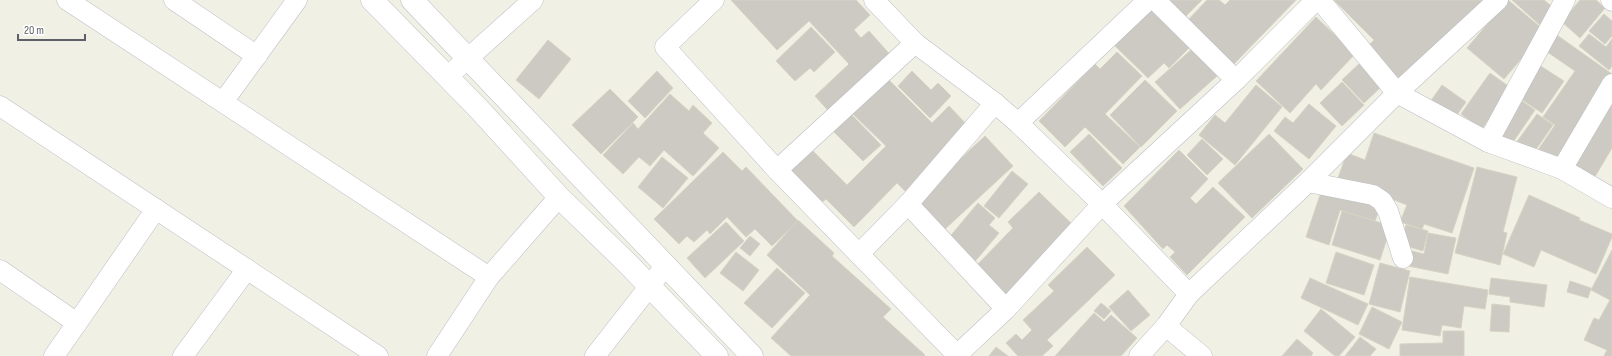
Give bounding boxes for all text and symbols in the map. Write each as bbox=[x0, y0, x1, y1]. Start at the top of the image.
scale bar bbox=[18, 16, 85, 42]
text: 20 m bbox=[24, 23, 44, 38]

